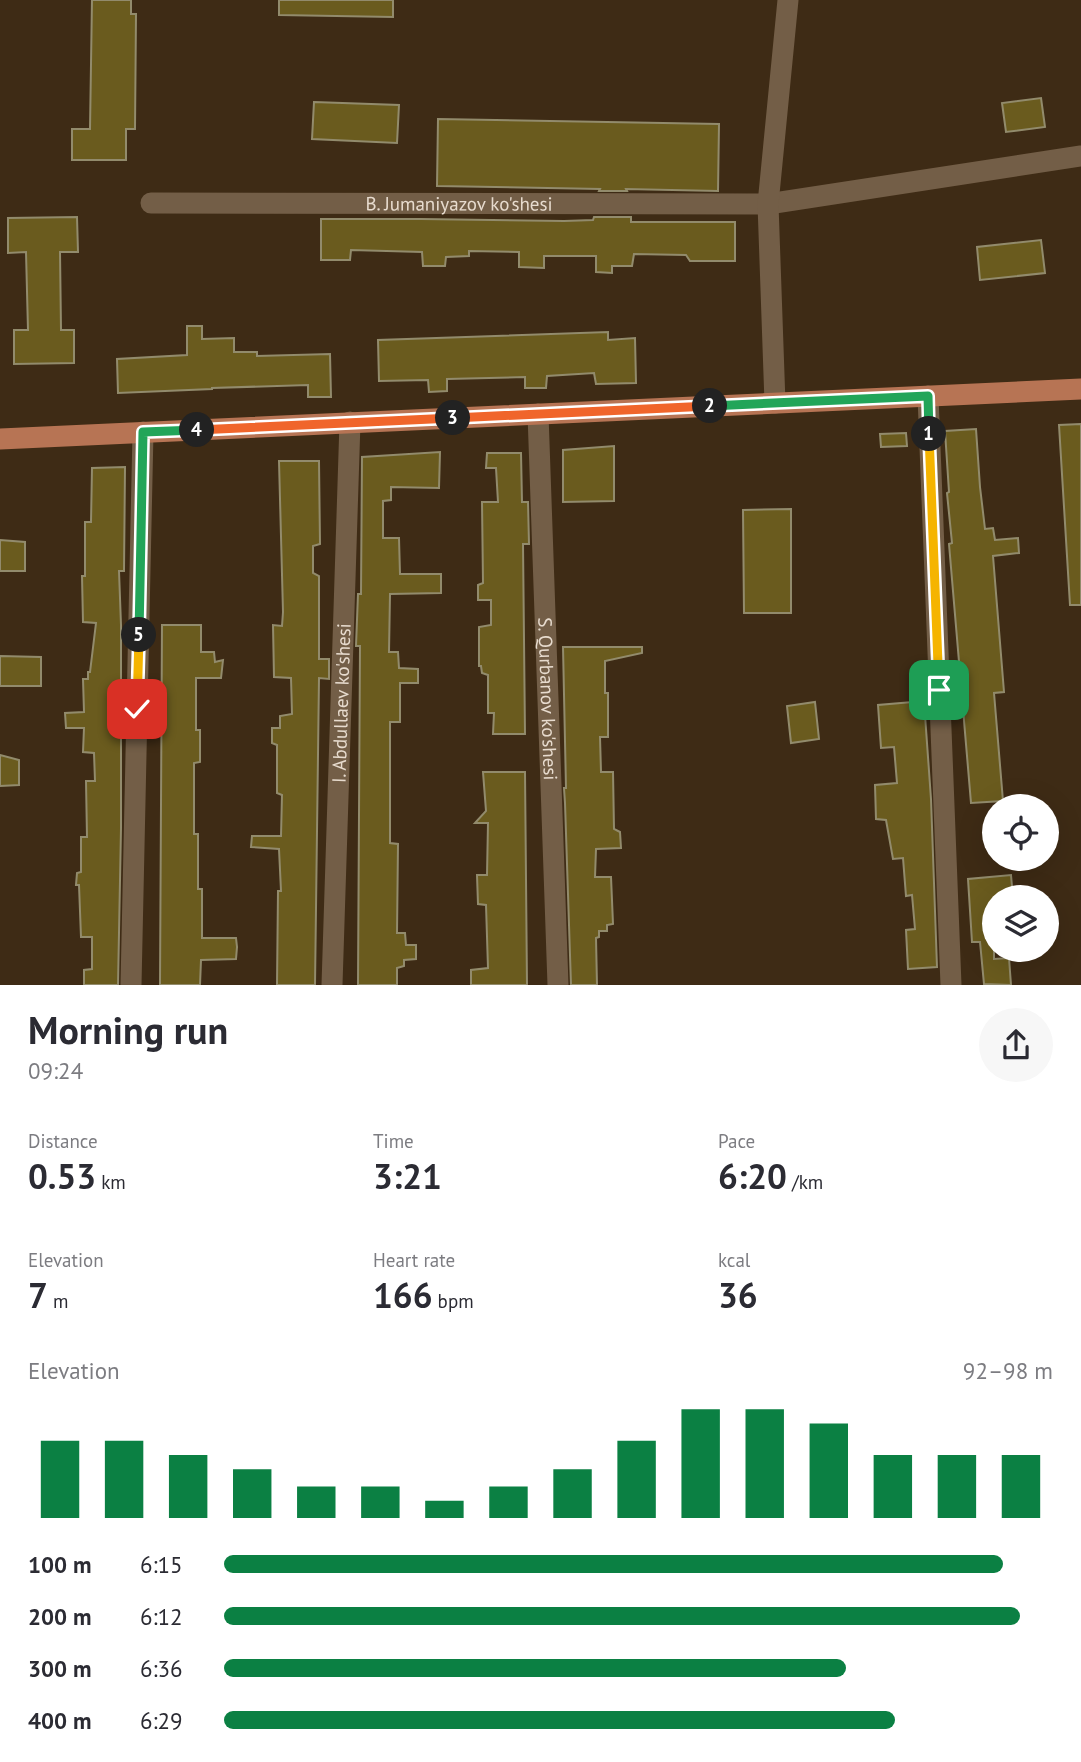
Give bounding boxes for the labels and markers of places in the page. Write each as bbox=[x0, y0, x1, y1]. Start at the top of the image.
pin: 2 bbox=[692, 388, 728, 424]
pin: 3 bbox=[435, 400, 470, 436]
pin: 4 bbox=[180, 412, 214, 448]
pin: 1 bbox=[912, 416, 946, 452]
pin: 5 bbox=[122, 618, 156, 652]
pin bbox=[909, 660, 969, 720]
pin bbox=[107, 679, 167, 739]

